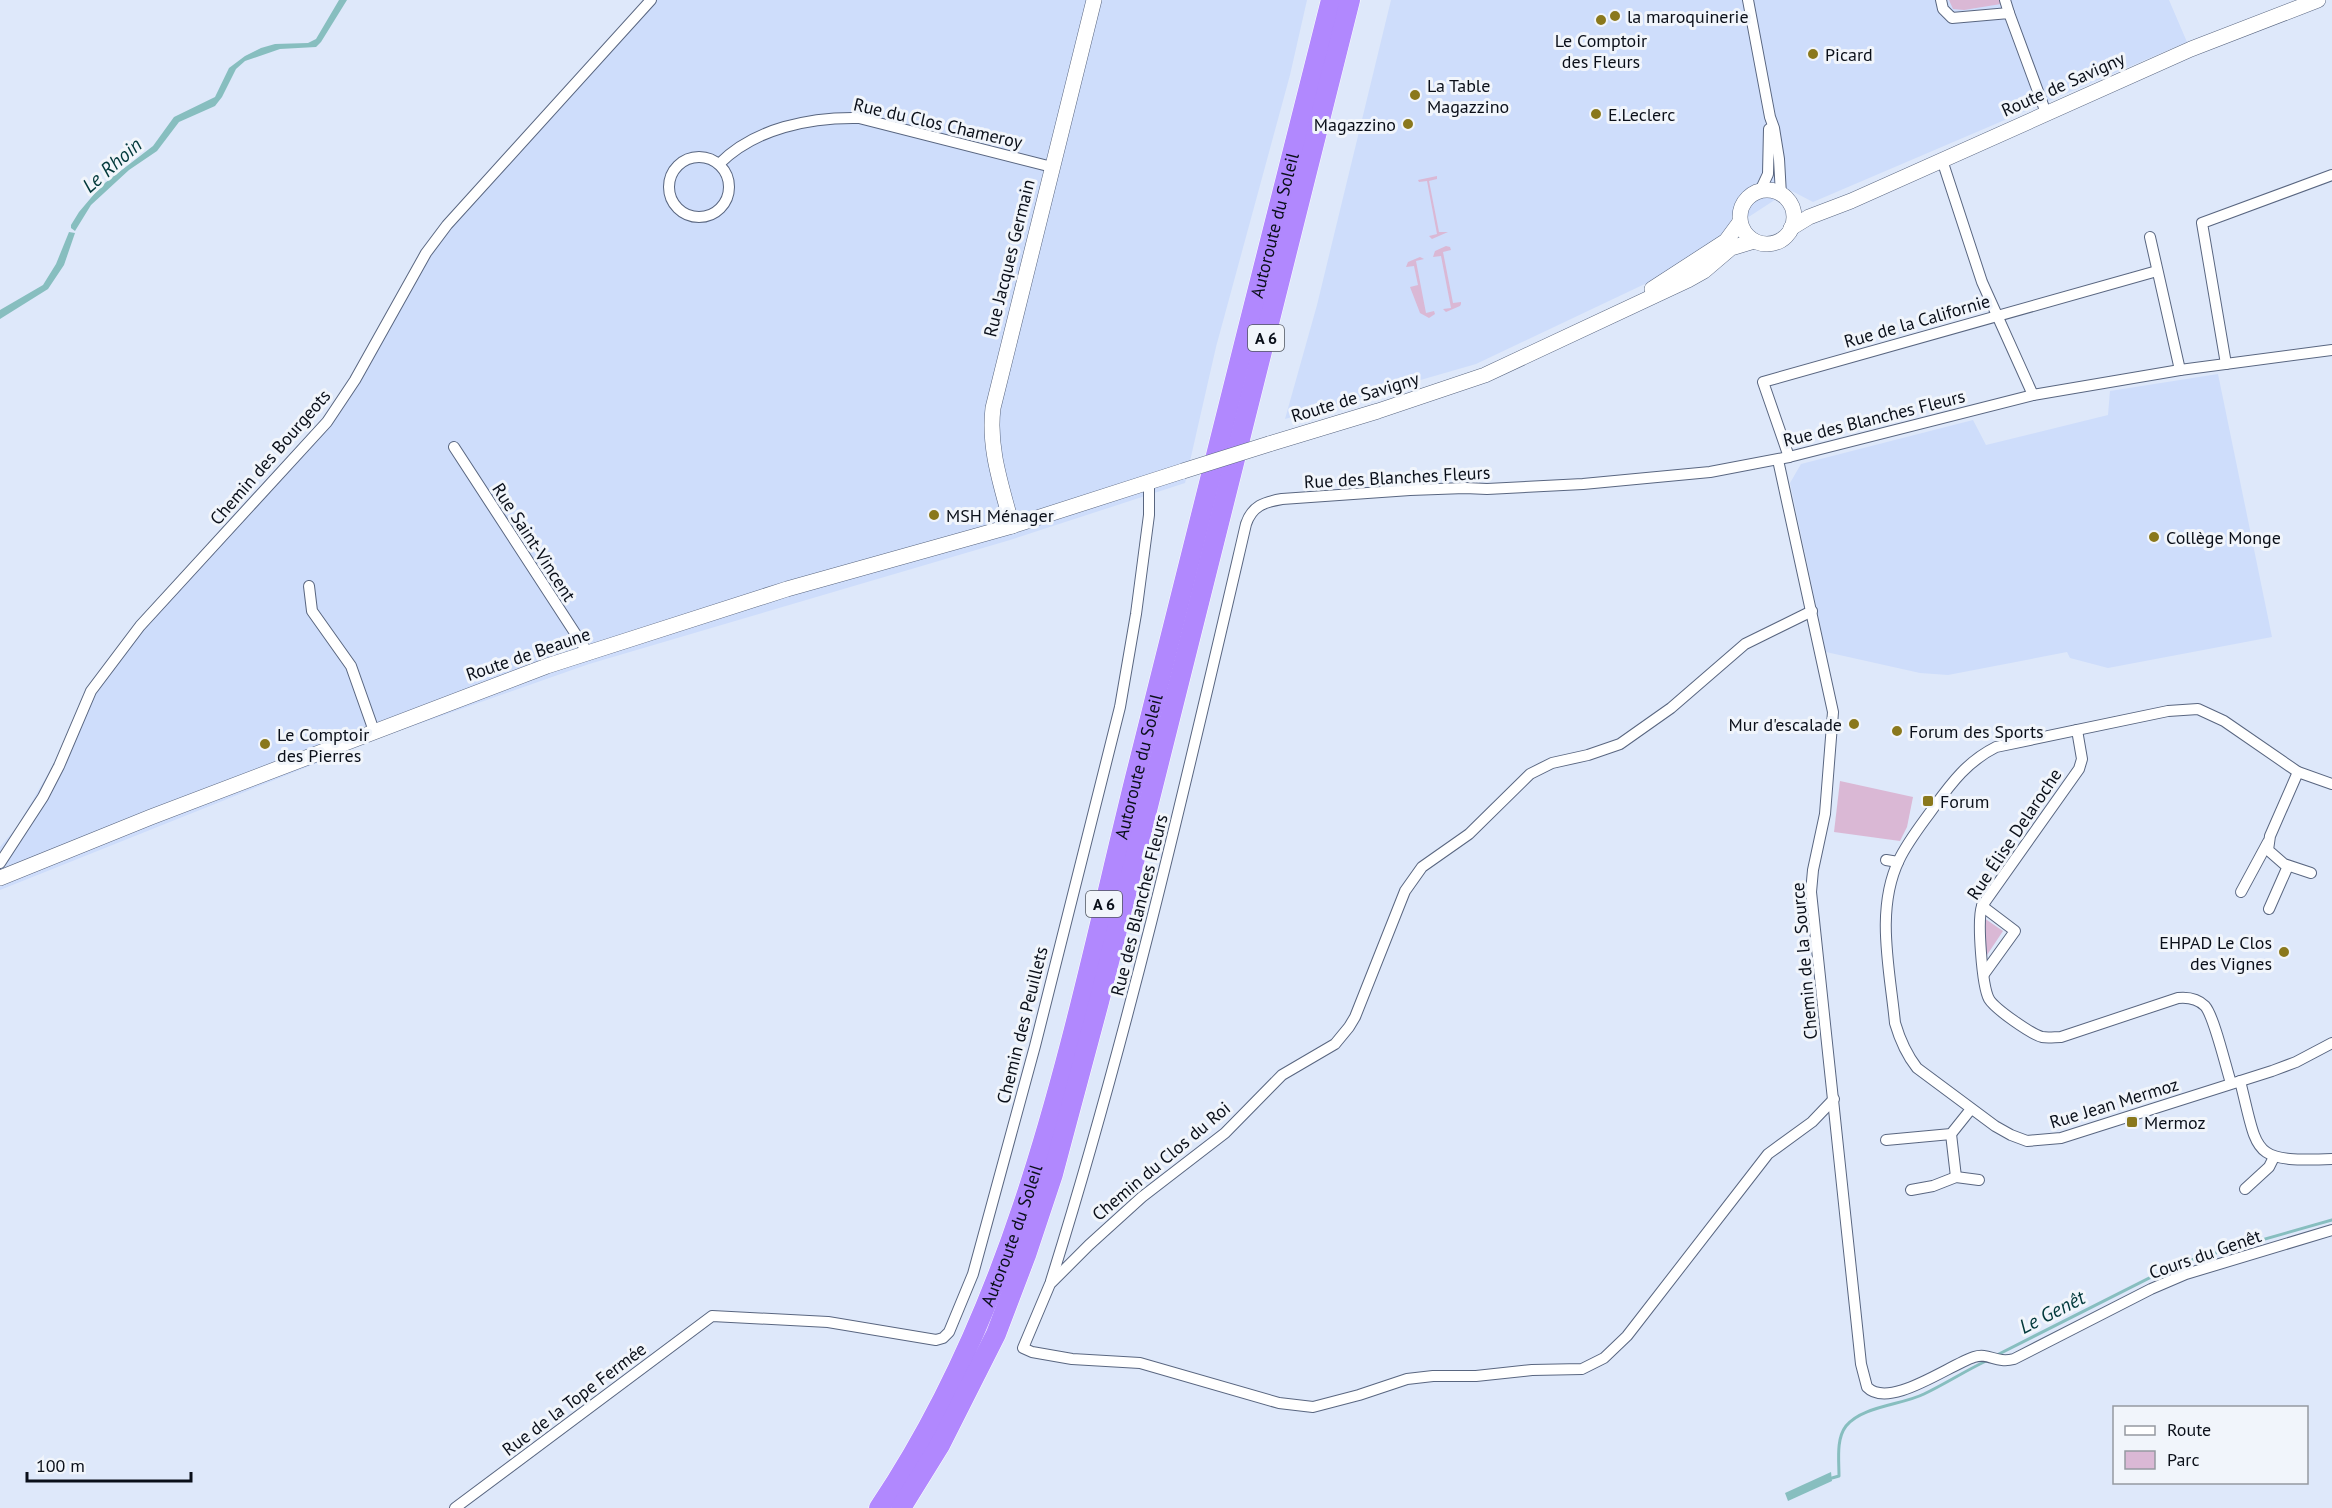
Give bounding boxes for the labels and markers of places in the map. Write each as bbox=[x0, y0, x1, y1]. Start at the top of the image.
place label: la maroquinerie bbox=[1627, 5, 1749, 28]
marker: la maroquinerie bbox=[1608, 9, 1622, 23]
marker: Le Comptoir des Fleurs bbox=[1594, 13, 1608, 27]
place label: Le Comptoir des Fleurs bbox=[1555, 29, 1647, 73]
place label: Picard bbox=[1825, 43, 1873, 66]
marker: Picard bbox=[1806, 47, 1820, 61]
place label: La Table Magazzino bbox=[1427, 74, 1509, 118]
marker: La Table Magazzino bbox=[1408, 88, 1422, 102]
place label: E.Leclerc bbox=[1608, 103, 1675, 126]
marker: E.Leclerc bbox=[1589, 107, 1603, 121]
place label: Magazzino bbox=[1314, 113, 1396, 136]
marker: Magazzino bbox=[1401, 117, 1415, 131]
place label: MSH Ménager bbox=[946, 504, 1054, 527]
marker: MSH Ménager bbox=[927, 508, 941, 522]
place label: Collège Monge bbox=[2166, 526, 2281, 549]
marker: Collège Monge bbox=[2147, 530, 2161, 544]
place label: Mur d'escalade bbox=[1729, 713, 1842, 736]
marker: Mur d'escalade bbox=[1847, 717, 1861, 731]
place label: Forum des Sports bbox=[1909, 720, 2044, 743]
place label: Le Comptoir des Pierres bbox=[277, 723, 369, 767]
marker: Forum des Sports bbox=[1890, 724, 1904, 738]
marker: Le Comptoir des Pierres bbox=[258, 737, 272, 751]
place label: Forum bbox=[1940, 790, 1989, 813]
marker: Forum bbox=[1921, 794, 1935, 808]
place label: EHPAD Le Clos des Vignes bbox=[2159, 931, 2272, 975]
marker: EHPAD Le Clos des Vignes bbox=[2277, 945, 2291, 959]
place label: Mermoz bbox=[2144, 1111, 2206, 1133]
marker: Mermoz bbox=[2125, 1115, 2139, 1129]

